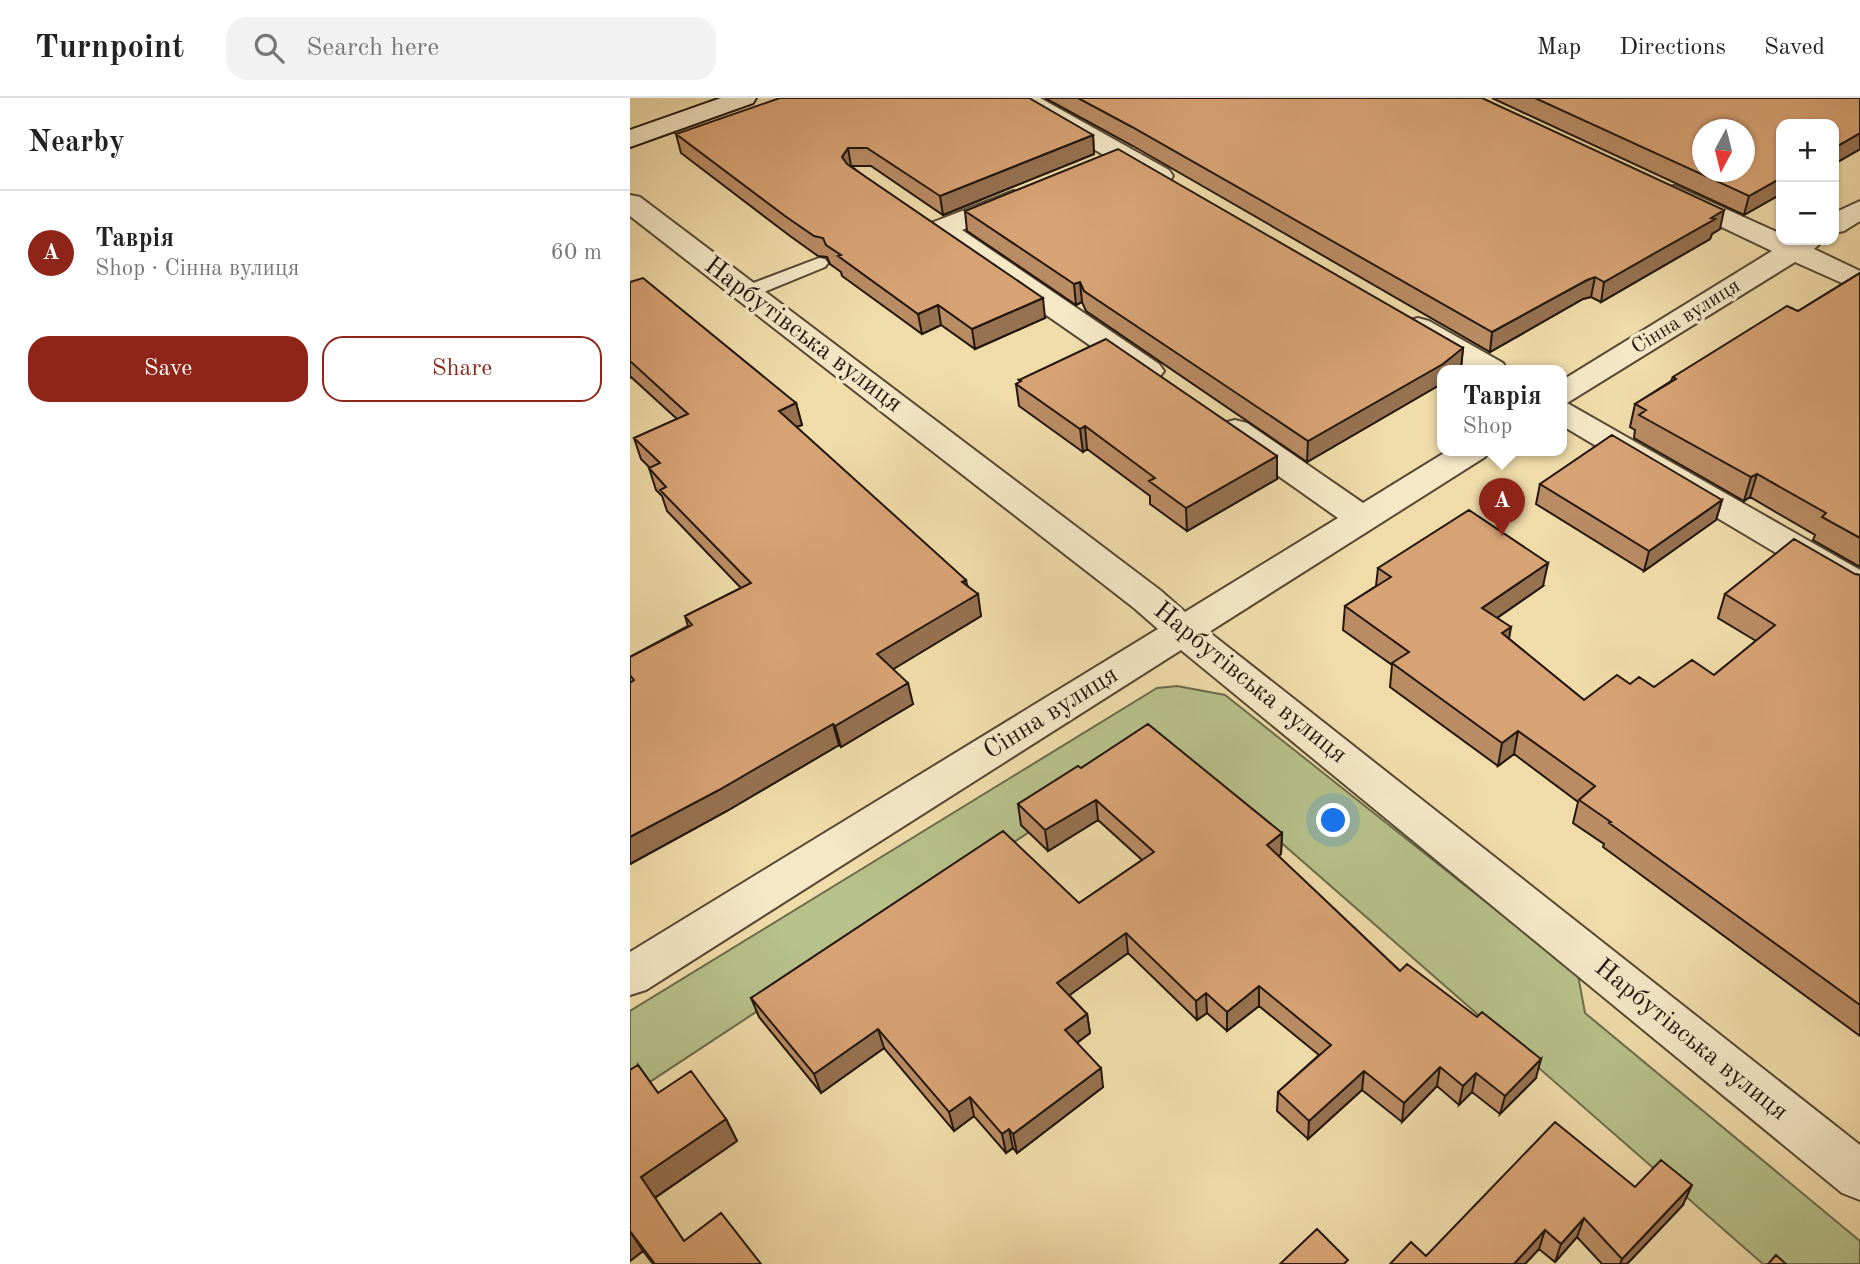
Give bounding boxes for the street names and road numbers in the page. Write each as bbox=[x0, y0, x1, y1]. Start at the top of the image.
street label: Нарбутівська вулиця bbox=[699, 252, 907, 418]
street label: Сінна вулиця bbox=[1628, 275, 1744, 359]
street label: Нарбутівська вулиця bbox=[1148, 597, 1352, 769]
street label: Сінна вулиця bbox=[979, 662, 1123, 764]
street label: Нарбутівська вулиця bbox=[1589, 954, 1793, 1126]

